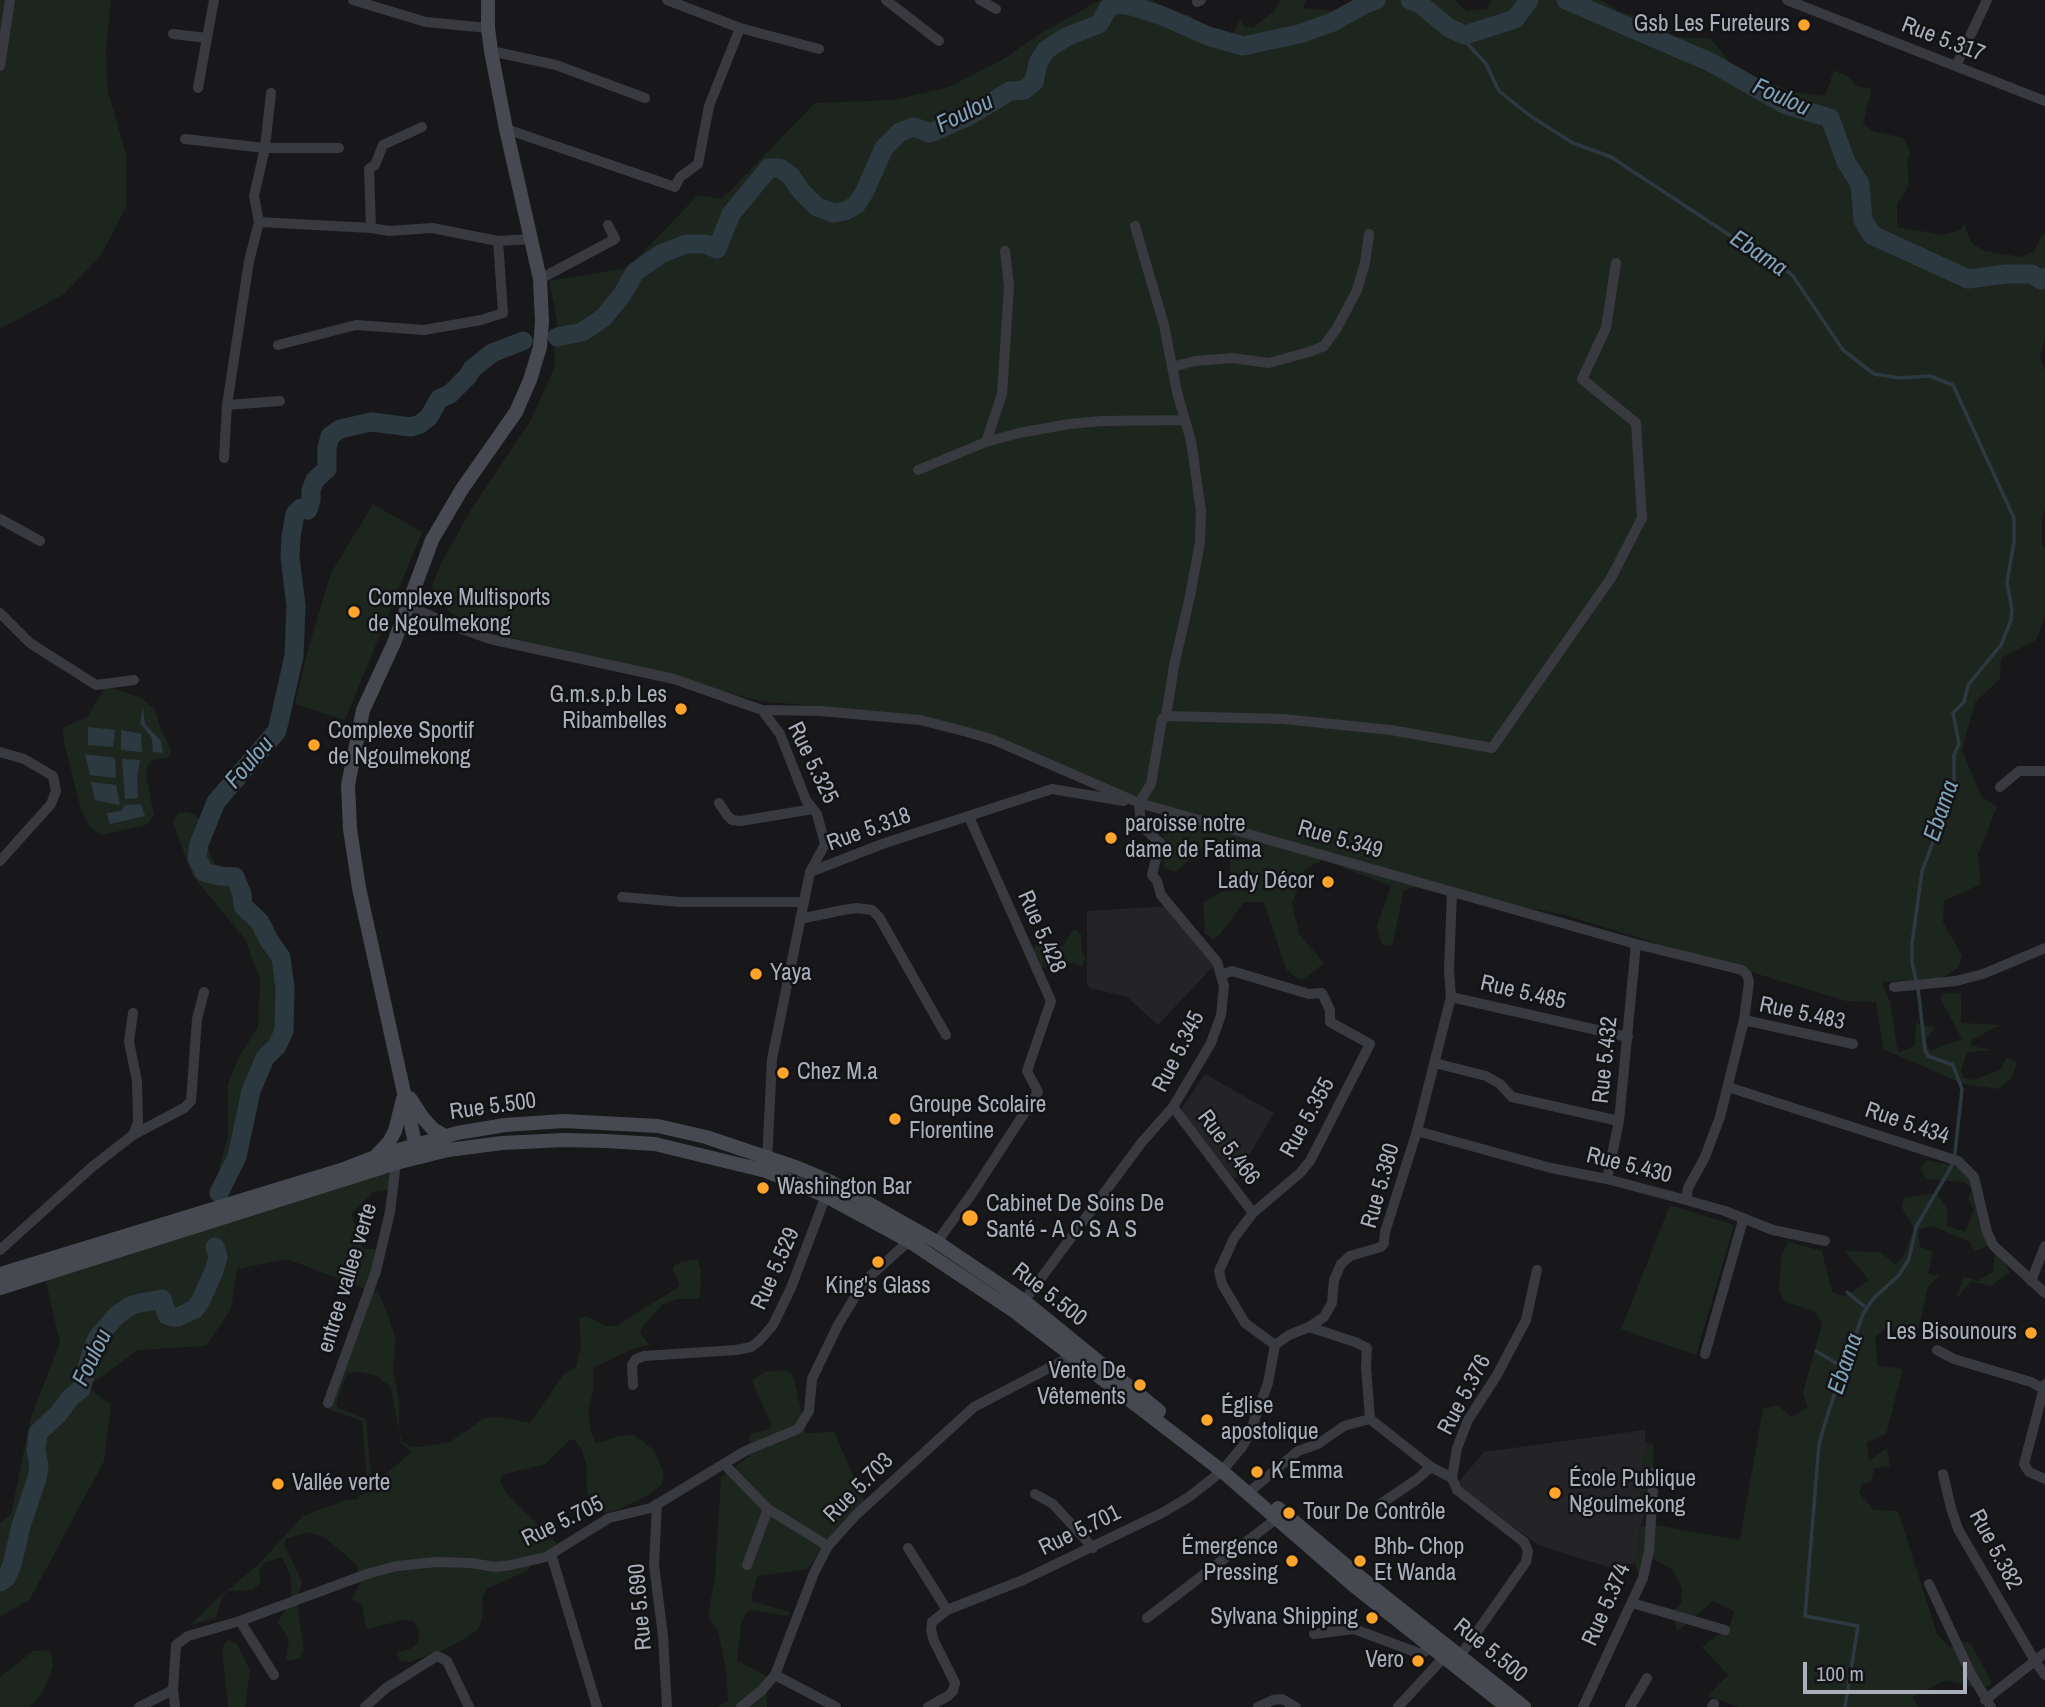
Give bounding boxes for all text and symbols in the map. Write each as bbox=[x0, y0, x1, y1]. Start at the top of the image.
place label: Gsb Les Fureteurs bbox=[1634, 11, 1790, 39]
street label: Rue 5.317 bbox=[1897, 12, 1989, 68]
marker: Gsb Les Fureteurs bbox=[1796, 17, 1812, 33]
water label: Foulou bbox=[1748, 73, 1814, 123]
water label: Foulou bbox=[932, 88, 998, 140]
water label: Ebama bbox=[1724, 225, 1792, 283]
place label: Complexe Multisports de Ngoulmekong bbox=[368, 585, 550, 639]
marker: Complexe Multisports de Ngoulmekong bbox=[346, 604, 362, 620]
place label: G.m.s.p.b Les Ribambelles bbox=[550, 682, 667, 736]
marker: G.m.s.p.b Les Ribambelles bbox=[673, 701, 689, 717]
place label: Complexe Sportif de Ngoulmekong bbox=[328, 718, 474, 772]
street label: Rue 5.325 bbox=[781, 718, 843, 808]
water label: Foulou bbox=[220, 731, 280, 795]
marker: Complexe Sportif de Ngoulmekong bbox=[306, 737, 322, 753]
water label: Ebama bbox=[1918, 777, 1966, 845]
street label: Rue 5.318 bbox=[823, 802, 915, 858]
place label: paroisse notre dame de Fatima bbox=[1125, 811, 1261, 865]
street label: Rue 5.349 bbox=[1294, 815, 1386, 865]
marker: paroisse notre dame de Fatima bbox=[1103, 830, 1119, 846]
place label: Lady Décor bbox=[1218, 868, 1314, 896]
marker: Lady Décor bbox=[1320, 874, 1336, 890]
street label: Rue 5.428 bbox=[1011, 887, 1071, 977]
place label: Yaya bbox=[770, 960, 812, 988]
marker: Yaya bbox=[748, 966, 764, 982]
street label: Rue 5.485 bbox=[1477, 970, 1569, 1016]
street label: Rue 5.483 bbox=[1757, 991, 1847, 1037]
street label: Rue 5.345 bbox=[1147, 1007, 1211, 1097]
street label: Rue 5.432 bbox=[1588, 1015, 1624, 1105]
place label: Chez M.a bbox=[797, 1059, 878, 1087]
marker: Chez M.a bbox=[775, 1065, 791, 1081]
street label: Rue 5.355 bbox=[1275, 1073, 1341, 1163]
street label: Rue 5.500 bbox=[448, 1087, 538, 1127]
place label: Groupe Scolaire Florentine bbox=[909, 1092, 1046, 1146]
street label: Rue 5.434 bbox=[1861, 1097, 1953, 1151]
street label: Rue 5.466 bbox=[1191, 1105, 1265, 1191]
marker: Groupe Scolaire Florentine bbox=[887, 1111, 903, 1127]
street label: Rue 5.380 bbox=[1356, 1140, 1406, 1232]
street label: Rue 5.430 bbox=[1583, 1142, 1675, 1190]
place label: Washington Bar bbox=[777, 1174, 912, 1202]
marker: Washington Bar bbox=[755, 1180, 771, 1196]
place label: Cabinet De Soins De Santé - A C S A S bbox=[986, 1191, 1164, 1245]
street label: entree vallee verte bbox=[312, 1200, 384, 1356]
marker: Cabinet De Soins De Santé - A C S A S bbox=[960, 1208, 980, 1228]
street label: Rue 5.529 bbox=[746, 1224, 806, 1314]
marker: King's Glass bbox=[870, 1254, 886, 1270]
street label: Rue 5.500 bbox=[1006, 1257, 1092, 1333]
place label: King's Glass bbox=[825, 1273, 931, 1301]
place label: Les Bisounours bbox=[1886, 1319, 2017, 1347]
water label: Foulou bbox=[67, 1325, 119, 1391]
marker: Les Bisounours bbox=[2023, 1325, 2039, 1341]
water label: Ebama bbox=[1822, 1330, 1870, 1398]
street label: Rue 5.376 bbox=[1432, 1350, 1498, 1440]
place label: Vente De Vêtements bbox=[1037, 1358, 1126, 1412]
marker: Vente De Vêtements bbox=[1132, 1377, 1148, 1393]
place label: Église apostolique bbox=[1221, 1393, 1319, 1447]
marker: Église apostolique bbox=[1199, 1412, 1215, 1428]
street label: Rue 5.703 bbox=[818, 1447, 900, 1529]
place label: K Emma bbox=[1271, 1458, 1343, 1486]
marker: K Emma bbox=[1249, 1464, 1265, 1480]
place label: École Publique Ngoulmekong bbox=[1569, 1466, 1696, 1520]
place label: Vallée verte bbox=[292, 1470, 390, 1498]
marker: Vallée verte bbox=[270, 1476, 286, 1492]
marker: École Publique Ngoulmekong bbox=[1547, 1485, 1563, 1501]
street label: Rue 5.705 bbox=[518, 1491, 608, 1553]
place label: Tour De Contrôle bbox=[1303, 1499, 1446, 1527]
street label: Rue 5.701 bbox=[1035, 1500, 1125, 1562]
marker: Tour De Contrôle bbox=[1281, 1505, 1297, 1521]
street label: Rue 5.382 bbox=[1962, 1505, 2028, 1595]
place label: Émergence Pressing bbox=[1182, 1534, 1278, 1588]
place label: Bhb- Chop Et Wanda bbox=[1374, 1534, 1464, 1588]
marker: Émergence Pressing bbox=[1284, 1553, 1300, 1569]
marker: Bhb- Chop Et Wanda bbox=[1352, 1553, 1368, 1569]
street label: Rue 5.374 bbox=[1577, 1560, 1637, 1650]
street label: Rue 5.690 bbox=[623, 1562, 659, 1652]
place label: Sylvana Shipping bbox=[1210, 1604, 1358, 1632]
marker: Sylvana Shipping bbox=[1364, 1610, 1380, 1626]
street label: Rue 5.500 bbox=[1447, 1613, 1533, 1689]
place label: Vero bbox=[1365, 1647, 1404, 1675]
scale bar bbox=[1807, 1648, 1972, 1692]
marker: Vero bbox=[1410, 1653, 1426, 1669]
text: 100 m bbox=[1816, 1659, 1864, 1688]

